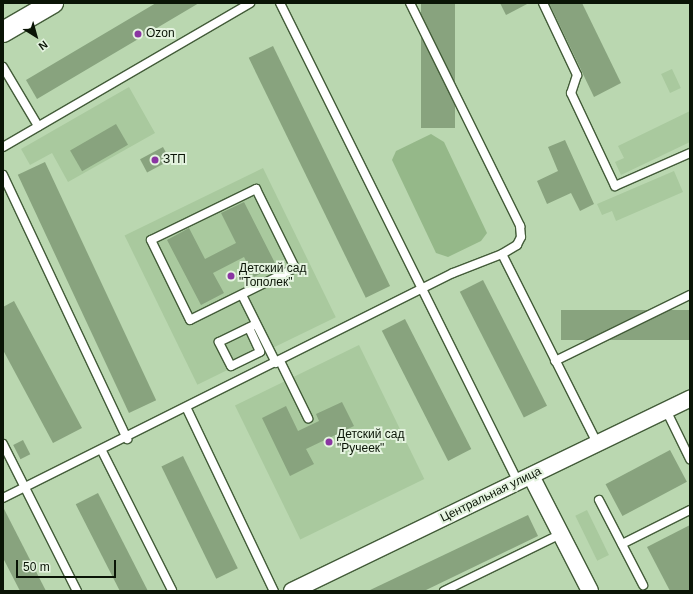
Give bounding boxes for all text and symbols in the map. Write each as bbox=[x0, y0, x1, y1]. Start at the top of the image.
north arrow bbox=[16, 16, 56, 56]
place label: Ozon bbox=[146, 27, 175, 41]
marker: Ozon bbox=[133, 29, 143, 39]
text: N bbox=[36, 38, 50, 53]
place label: ЗТП bbox=[163, 153, 186, 167]
marker: ЗТП bbox=[150, 155, 160, 165]
place label: Детский сад "Тополек" bbox=[239, 262, 306, 290]
marker: Детский сад "Тополек" bbox=[226, 271, 236, 281]
place label: Детский сад "Ручеек" bbox=[337, 428, 404, 456]
marker: Детский сад "Ручеек" bbox=[324, 437, 334, 447]
street label: Центральная улица bbox=[438, 464, 544, 526]
scale bar bbox=[18, 552, 118, 578]
text: 50 m bbox=[23, 560, 50, 574]

